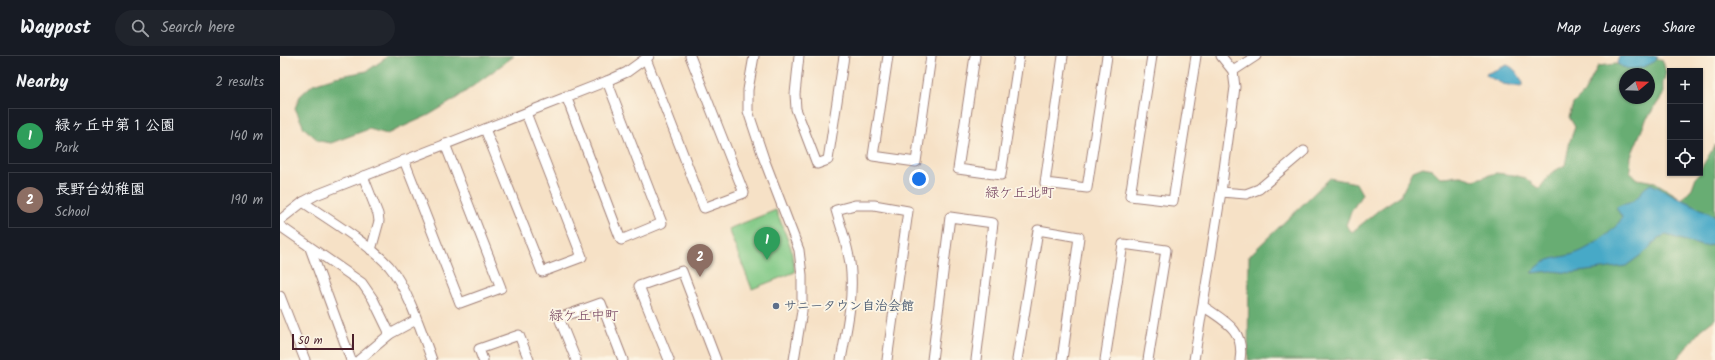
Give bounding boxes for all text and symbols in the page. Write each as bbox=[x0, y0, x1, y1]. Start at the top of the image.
search box bbox=[115, 10, 395, 46]
text: Waypost bbox=[20, 13, 91, 43]
text: Search here bbox=[161, 16, 235, 40]
icon: search bbox=[129, 17, 151, 39]
text: Map bbox=[1557, 17, 1581, 39]
text: Layers bbox=[1603, 17, 1641, 39]
text: Share bbox=[1663, 17, 1695, 39]
north arrow bbox=[1619, 68, 1655, 104]
map controls bbox=[1667, 68, 1703, 176]
button: + bbox=[1667, 68, 1703, 104]
text: Nearby bbox=[16, 69, 68, 96]
text: 2 results bbox=[216, 72, 264, 93]
button: − bbox=[1667, 104, 1703, 140]
text: 緑ヶ丘中第１公園 bbox=[55, 114, 175, 138]
text: 1 bbox=[28, 126, 32, 147]
text: 140 m bbox=[230, 126, 263, 147]
text: Park bbox=[55, 138, 79, 159]
button: locate bbox=[1667, 140, 1703, 176]
your location bbox=[909, 169, 929, 189]
text: 長野台幼稚園 bbox=[55, 178, 145, 202]
district label: 緑ケ丘北町 bbox=[985, 182, 1055, 204]
text: 2 bbox=[26, 190, 34, 211]
text: 190 m bbox=[231, 190, 263, 211]
text: School bbox=[55, 202, 90, 223]
pin: 1 bbox=[754, 227, 780, 260]
pin: 2 bbox=[687, 244, 713, 277]
place label: サニータウン自治会館 bbox=[784, 296, 914, 317]
marker: サニータウン自治会館 bbox=[771, 301, 781, 311]
district label: 緑ケ丘中町 bbox=[549, 305, 619, 327]
scale bar bbox=[292, 332, 354, 351]
text: 50 m bbox=[298, 332, 323, 350]

